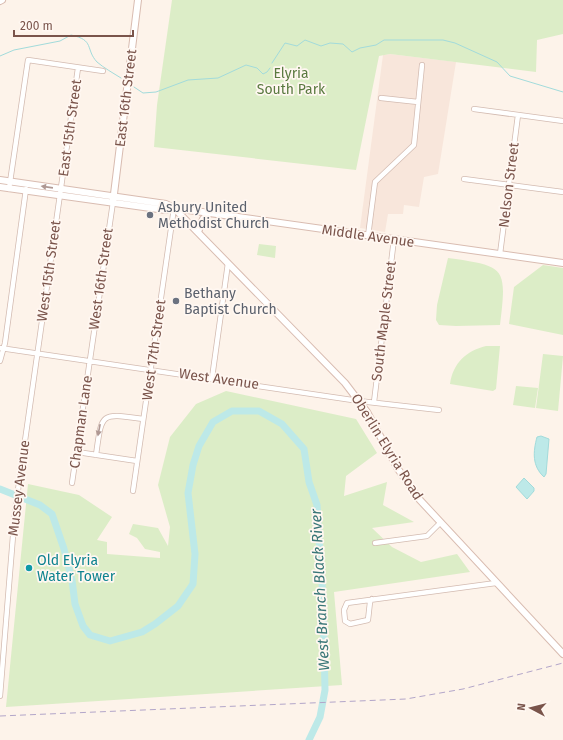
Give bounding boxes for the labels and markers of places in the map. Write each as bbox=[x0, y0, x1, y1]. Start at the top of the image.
place label: Asbury United Methodist Church bbox=[158, 199, 270, 232]
marker: Asbury United Methodist Church bbox=[145, 210, 155, 220]
place label: Bethany Baptist Church bbox=[184, 285, 277, 318]
marker: Bethany Baptist Church bbox=[171, 296, 181, 306]
place label: Old Elyria Water Tower bbox=[37, 552, 116, 585]
marker: Old Elyria Water Tower bbox=[24, 563, 34, 573]

